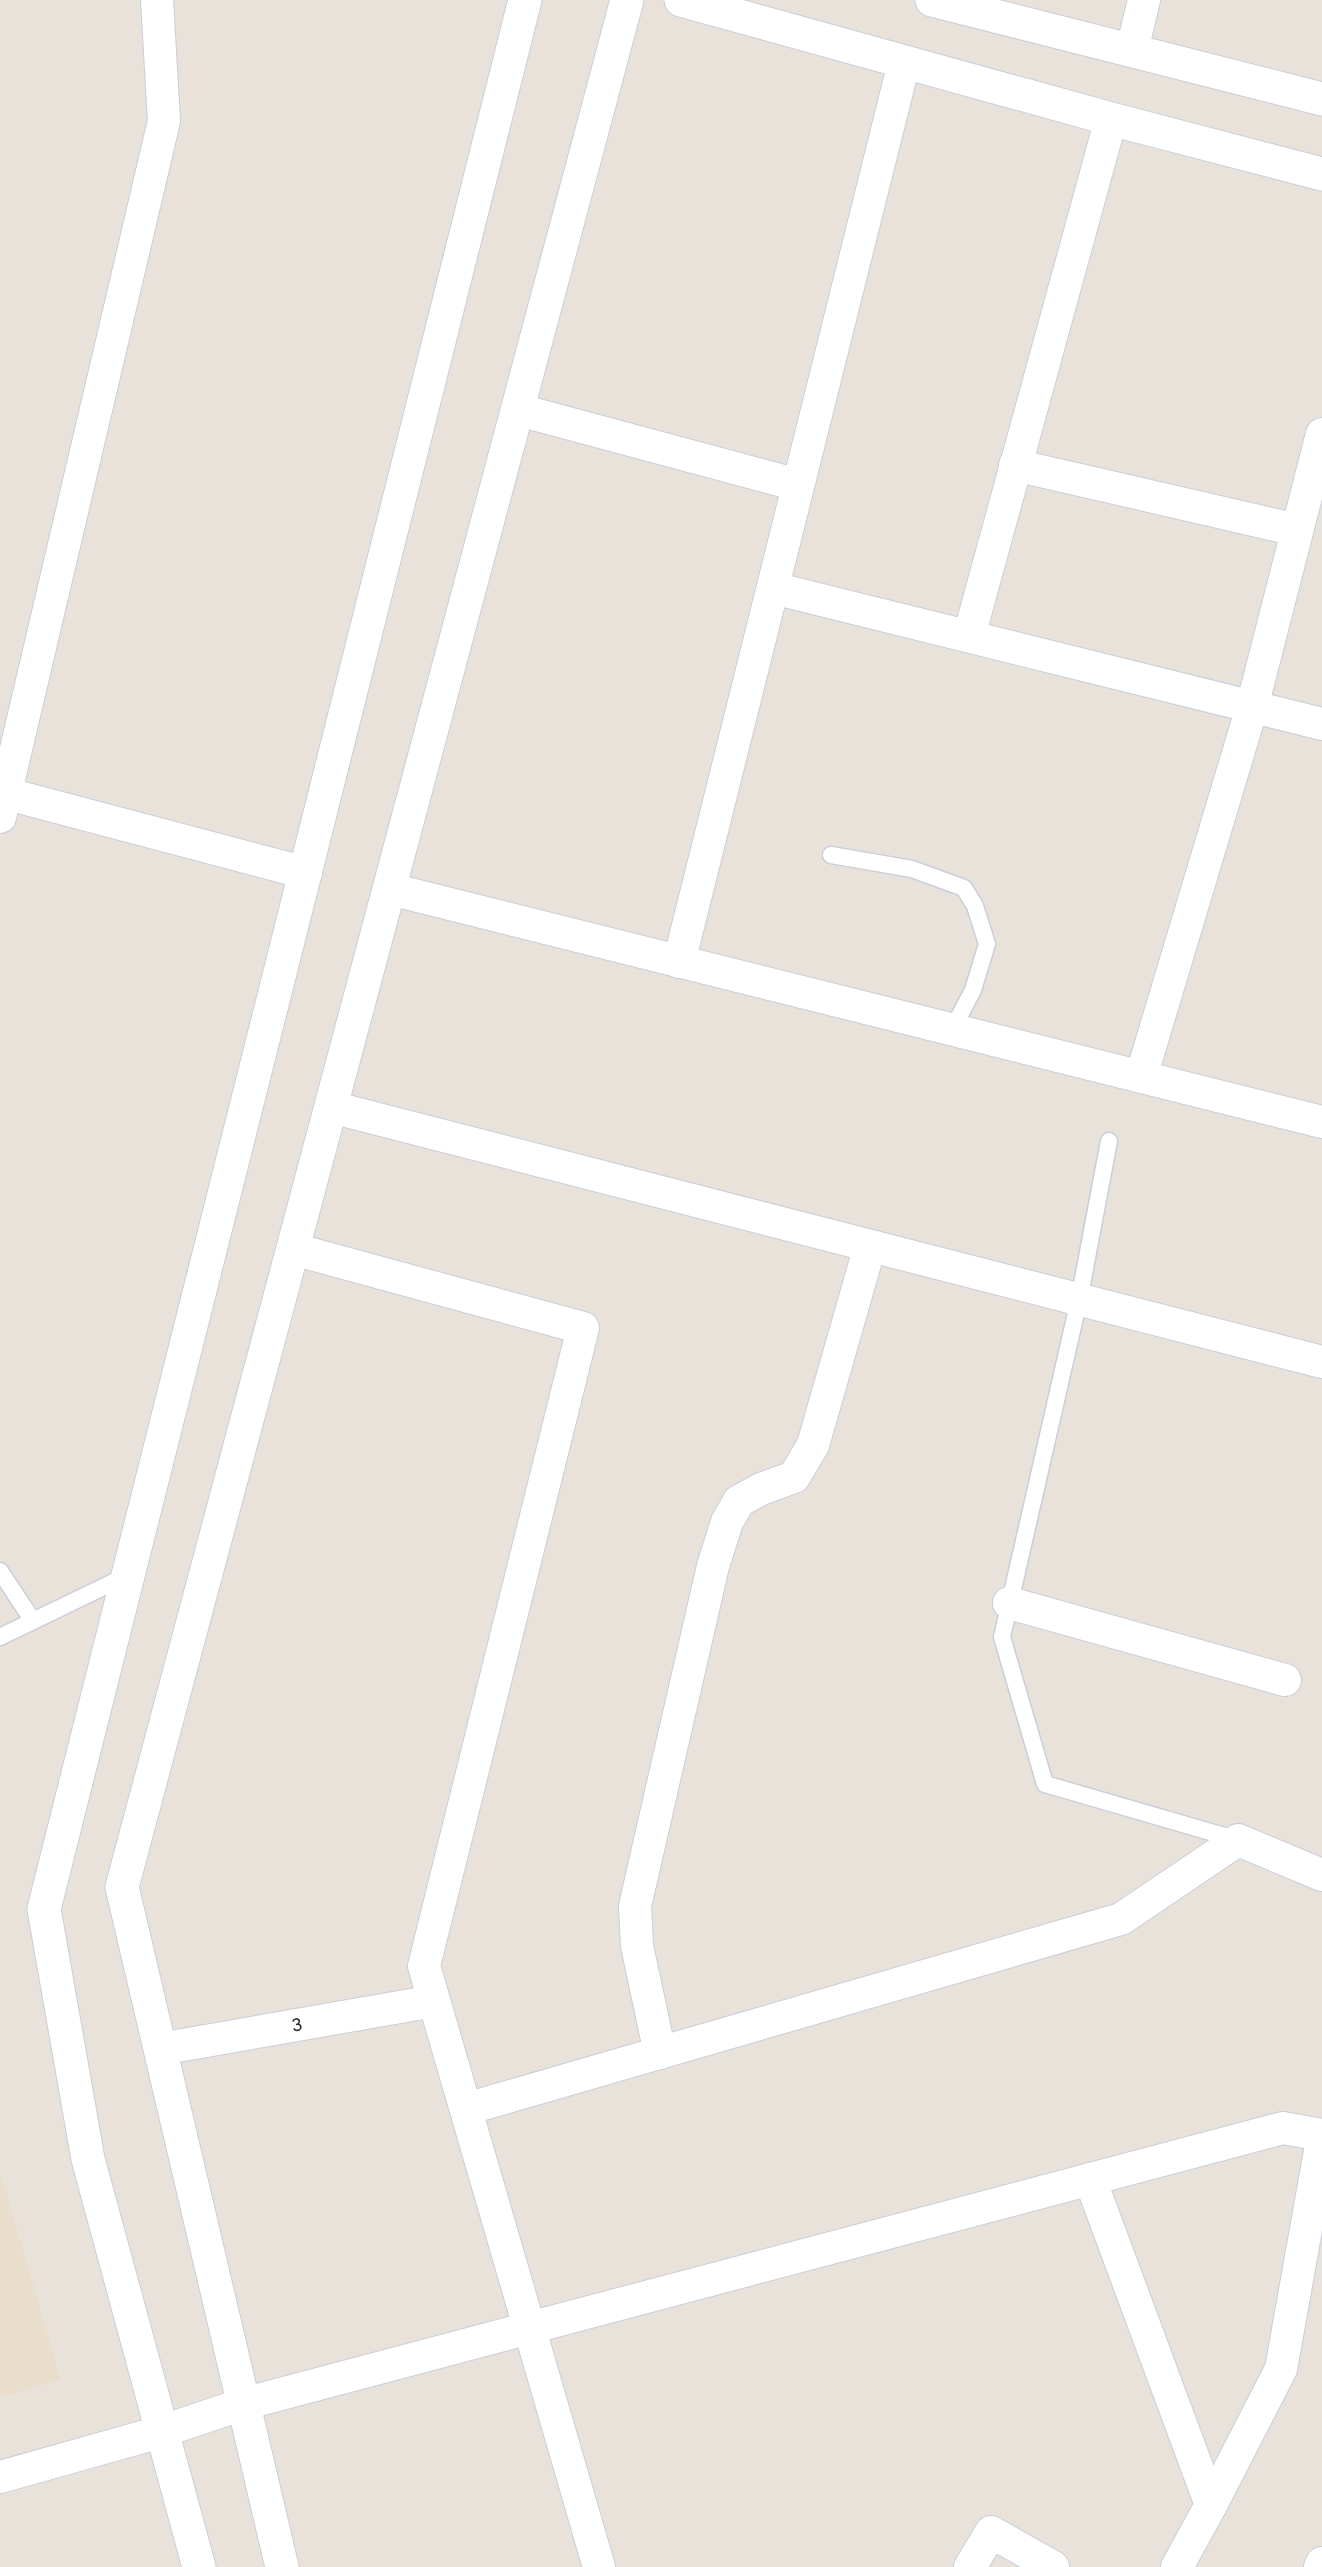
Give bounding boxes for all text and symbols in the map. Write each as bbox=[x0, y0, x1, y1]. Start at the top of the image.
street label: 3 bbox=[290, 2014, 305, 2039]

